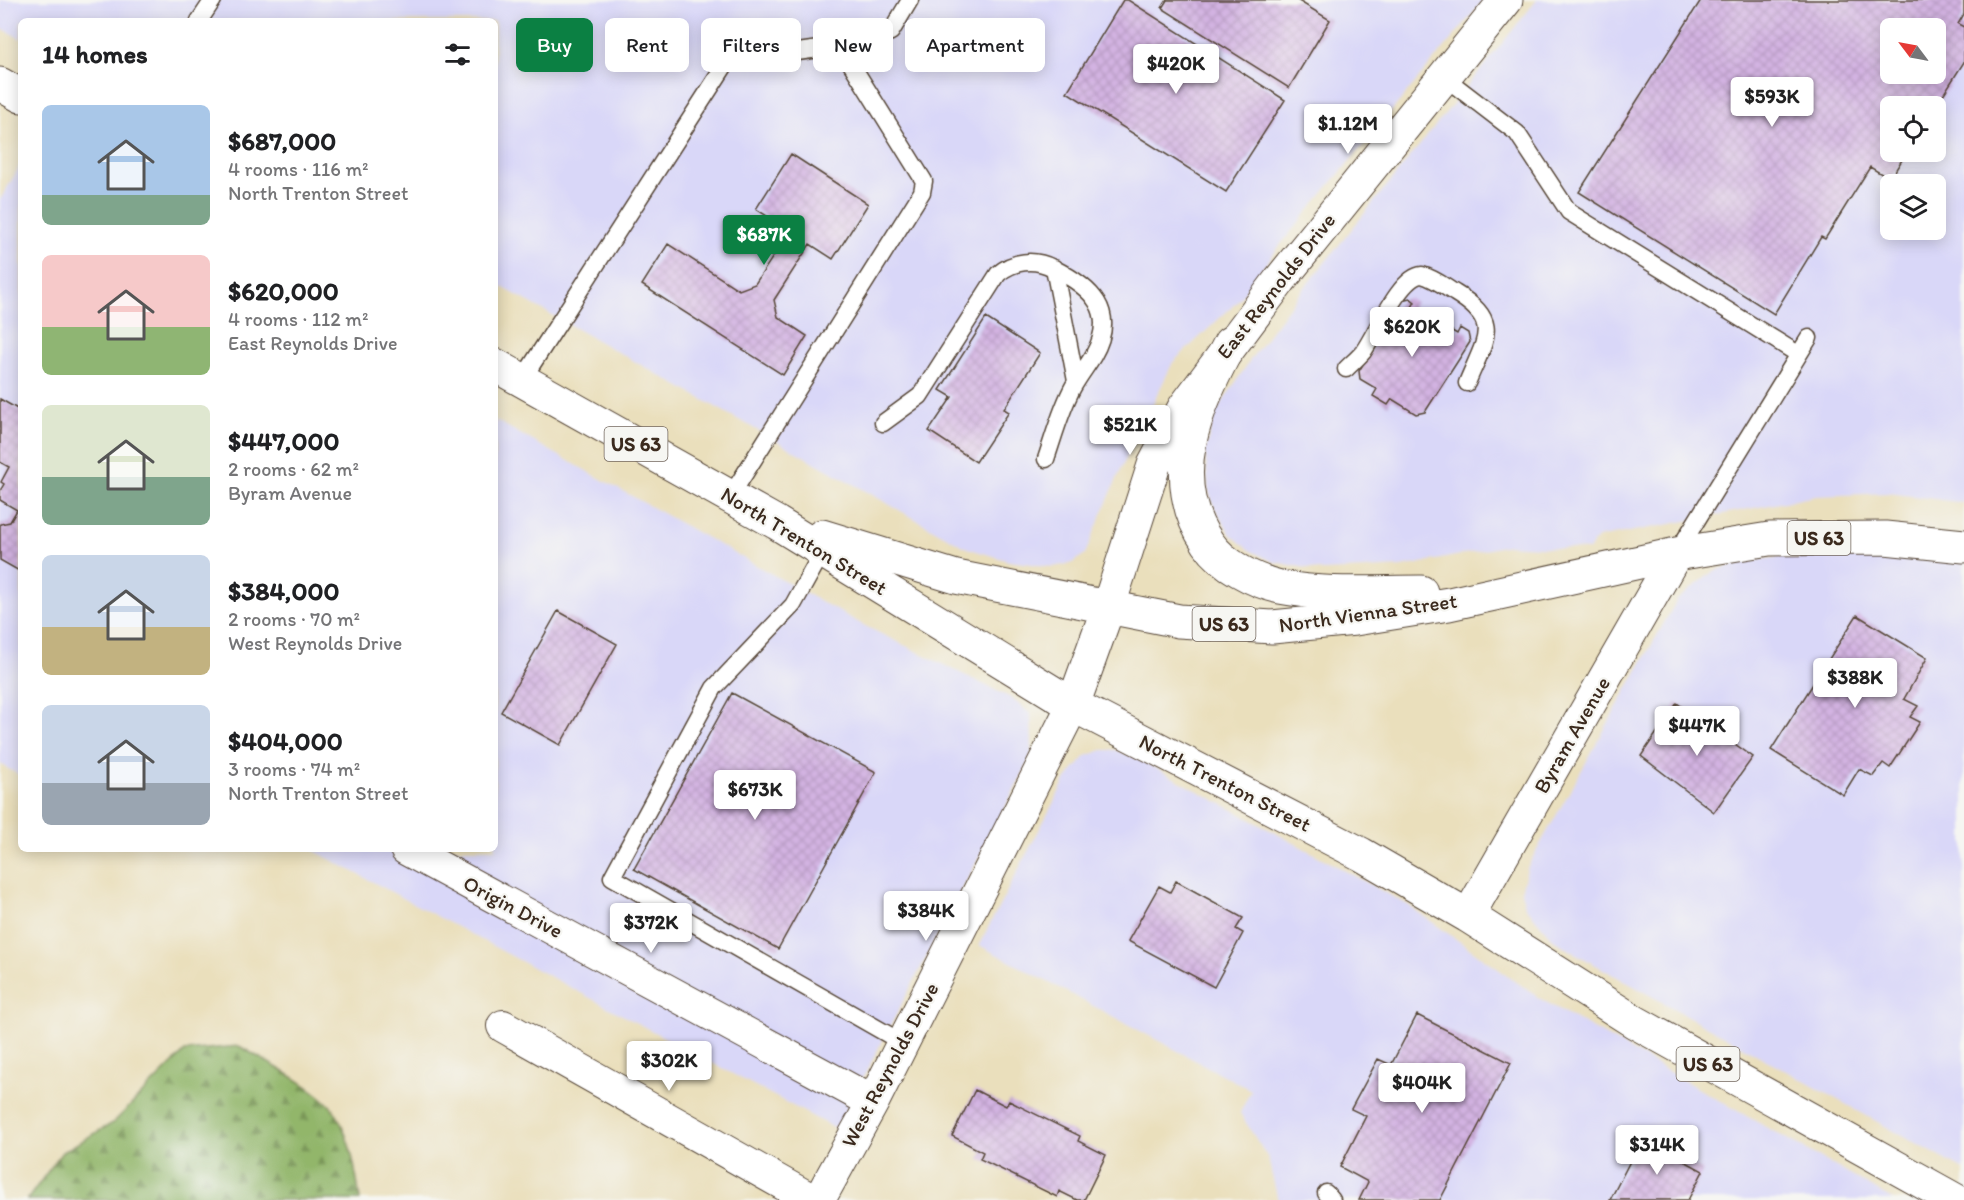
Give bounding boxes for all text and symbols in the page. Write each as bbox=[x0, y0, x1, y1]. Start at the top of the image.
chip: Buy bbox=[516, 18, 593, 72]
chip: Rent bbox=[605, 18, 689, 72]
chip: Filters bbox=[701, 18, 801, 72]
chip: New bbox=[813, 18, 893, 72]
chip: Apartment bbox=[905, 18, 1045, 72]
north arrow bbox=[1880, 18, 1946, 84]
map controls bbox=[1880, 18, 1946, 240]
text: 14 homes bbox=[42, 38, 148, 70]
icon: filters bbox=[441, 38, 474, 71]
pin: $420K bbox=[1134, 44, 1218, 95]
text: $420K bbox=[1147, 51, 1205, 75]
pin: $593K bbox=[1730, 77, 1814, 128]
text: $593K bbox=[1745, 84, 1799, 108]
button: locate bbox=[1880, 96, 1946, 162]
pin: $1.12M bbox=[1299, 104, 1397, 155]
text: $1.12M bbox=[1318, 111, 1378, 135]
text: $687,000 bbox=[228, 125, 336, 157]
icon: home bbox=[90, 129, 162, 201]
text: 4 rooms · 116 m² bbox=[228, 157, 368, 181]
button: layers bbox=[1880, 174, 1946, 240]
text: North Trenton Street bbox=[228, 181, 409, 205]
street label: East Reynolds Drive bbox=[1211, 208, 1340, 363]
pin: $687K bbox=[722, 215, 806, 266]
text: $687K bbox=[737, 222, 791, 246]
text: $620,000 bbox=[228, 275, 339, 307]
icon: home bbox=[90, 279, 162, 351]
text: 4 rooms · 112 m² bbox=[228, 307, 368, 331]
pin: $620K bbox=[1370, 307, 1454, 358]
text: $620K bbox=[1384, 314, 1440, 338]
text: East Reynolds Drive bbox=[228, 331, 397, 355]
pin: $521K bbox=[1088, 405, 1172, 456]
text: $521K bbox=[1103, 412, 1157, 436]
text: $447,000 bbox=[228, 425, 340, 457]
road number: US 63 bbox=[604, 427, 668, 461]
icon: home bbox=[90, 429, 162, 501]
text: 2 rooms · 62 m² bbox=[228, 457, 359, 481]
text: Byram Avenue bbox=[228, 481, 352, 505]
street label: North Trenton Street bbox=[717, 481, 892, 600]
road number: US 63 bbox=[1788, 521, 1850, 555]
text: $384,000 bbox=[228, 575, 339, 607]
icon: home bbox=[90, 579, 162, 651]
street label: North Vienna Street bbox=[1277, 588, 1459, 637]
text: 2 rooms · 70 m² bbox=[228, 607, 360, 631]
road number: US 63 bbox=[1192, 607, 1256, 641]
text: West Reynolds Drive bbox=[228, 631, 402, 655]
pin: $388K bbox=[1813, 658, 1897, 709]
text: $388K bbox=[1827, 665, 1883, 689]
street label: Byram Avenue bbox=[1528, 672, 1615, 797]
pin: $447K bbox=[1655, 706, 1739, 757]
text: $447K bbox=[1669, 713, 1725, 737]
text: $404,000 bbox=[228, 725, 343, 757]
street label: North Trenton Street bbox=[1135, 728, 1315, 837]
icon: home bbox=[90, 729, 162, 801]
text: 3 rooms · 74 m² bbox=[228, 757, 360, 781]
pin: $673K bbox=[713, 770, 797, 821]
text: $673K bbox=[728, 777, 782, 801]
text: North Trenton Street bbox=[228, 781, 409, 805]
street label: Origin Drive bbox=[459, 870, 567, 943]
pin: $384K bbox=[884, 891, 968, 942]
text: $384K bbox=[898, 898, 954, 922]
pin: $372K bbox=[609, 903, 693, 954]
text: $372K bbox=[624, 910, 678, 934]
street label: West Reynolds Drive bbox=[836, 978, 944, 1151]
pin: $302K bbox=[627, 1041, 711, 1092]
road number: US 63 bbox=[1676, 1047, 1740, 1081]
text: $302K bbox=[641, 1048, 697, 1072]
pin: $404K bbox=[1380, 1063, 1464, 1114]
text: $404K bbox=[1392, 1070, 1452, 1094]
pin: $314K bbox=[1615, 1125, 1699, 1176]
text: $314K bbox=[1629, 1132, 1685, 1156]

